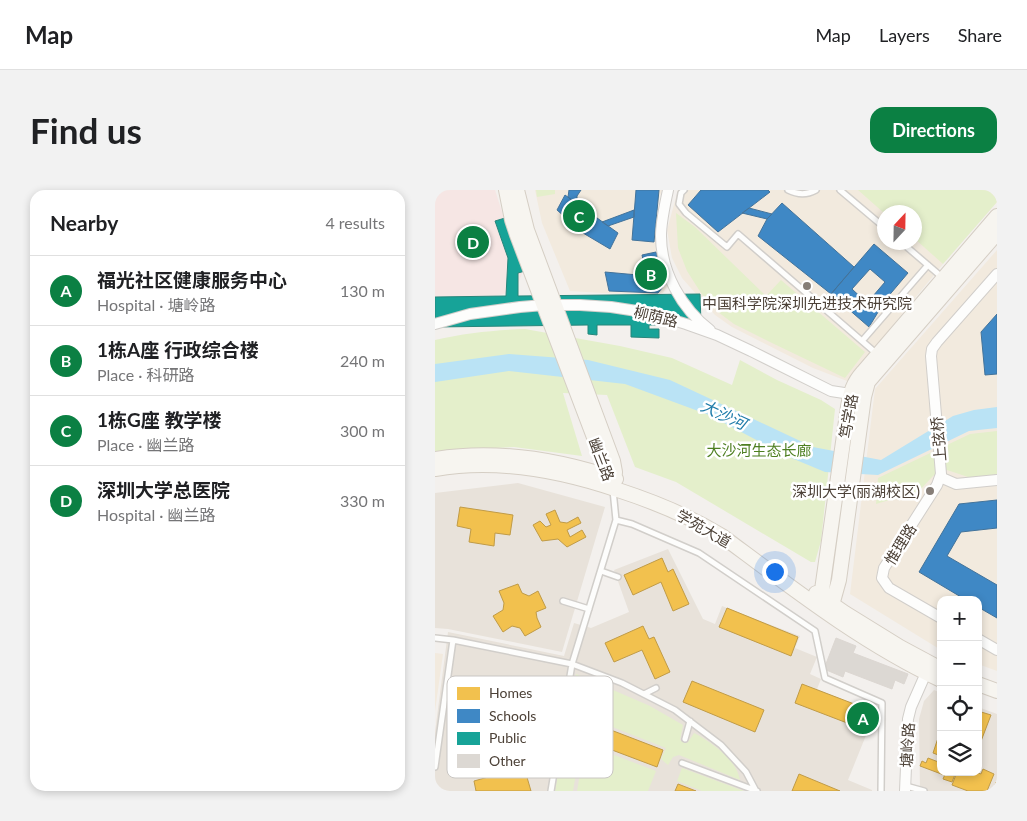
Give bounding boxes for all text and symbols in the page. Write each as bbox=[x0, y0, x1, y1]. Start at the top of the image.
text: Map bbox=[25, 20, 73, 49]
text: Map bbox=[815, 24, 851, 46]
text: Layers bbox=[879, 24, 930, 46]
text: Share bbox=[958, 24, 1002, 46]
button: Directions bbox=[870, 107, 997, 153]
text: Find us bbox=[30, 109, 142, 151]
pin: C bbox=[563, 197, 595, 235]
north arrow bbox=[877, 205, 922, 250]
text: Nearby bbox=[50, 210, 118, 235]
text: 4 results bbox=[325, 213, 385, 232]
pin: D bbox=[457, 223, 489, 261]
pin: B bbox=[635, 255, 667, 293]
text: 福光社区健康服务中心 bbox=[97, 268, 287, 291]
marker: 中国科学院深圳先进技术研究院 bbox=[801, 280, 813, 292]
text: A bbox=[60, 281, 72, 300]
text: 130 m bbox=[340, 281, 385, 300]
place label: 中国科学院深圳先进技术研究院 bbox=[702, 294, 912, 312]
text: Hospital · 塘岭路 bbox=[97, 295, 216, 314]
street label: 柳荫路 bbox=[632, 302, 680, 330]
text: 1栋A座 行政综合楼 bbox=[97, 338, 259, 361]
text: B bbox=[61, 351, 71, 370]
text: 240 m bbox=[340, 351, 385, 370]
text: Place · 科研路 bbox=[97, 365, 195, 384]
street label: 笃学路 bbox=[835, 392, 861, 440]
water label: 大沙河 bbox=[698, 395, 752, 434]
text: 1栋G座 教学楼 bbox=[97, 408, 221, 431]
street label: 上弦桥 bbox=[927, 416, 949, 462]
text: C bbox=[61, 421, 71, 440]
text: 300 m bbox=[340, 421, 385, 440]
text: Place · 幽兰路 bbox=[97, 435, 195, 454]
street label: 幽兰路 bbox=[586, 435, 618, 483]
park label: 大沙河生态长廊 bbox=[706, 441, 812, 459]
text: 深圳大学总医院 bbox=[97, 478, 230, 501]
place label: 深圳大学(丽湖校区) bbox=[792, 482, 920, 500]
marker: 深圳大学(丽湖校区) bbox=[924, 485, 936, 497]
text: D bbox=[60, 491, 72, 510]
text: 330 m bbox=[340, 491, 385, 510]
text: Hospital · 幽兰路 bbox=[97, 505, 216, 524]
street label: 学苑大道 bbox=[674, 505, 734, 551]
street label: 惟理路 bbox=[880, 520, 920, 568]
your location bbox=[762, 559, 788, 585]
map controls bbox=[937, 596, 982, 776]
button: + bbox=[937, 596, 982, 641]
button: − bbox=[937, 641, 982, 686]
legend bbox=[447, 676, 613, 778]
text: Homes bbox=[489, 684, 532, 701]
button: locate bbox=[937, 686, 982, 731]
pin: A bbox=[847, 699, 879, 737]
text: Schools bbox=[489, 707, 536, 724]
street label: 塘岭路 bbox=[897, 722, 917, 768]
text: Public bbox=[489, 729, 527, 746]
button: layers bbox=[937, 731, 982, 776]
text: Other bbox=[489, 752, 526, 769]

